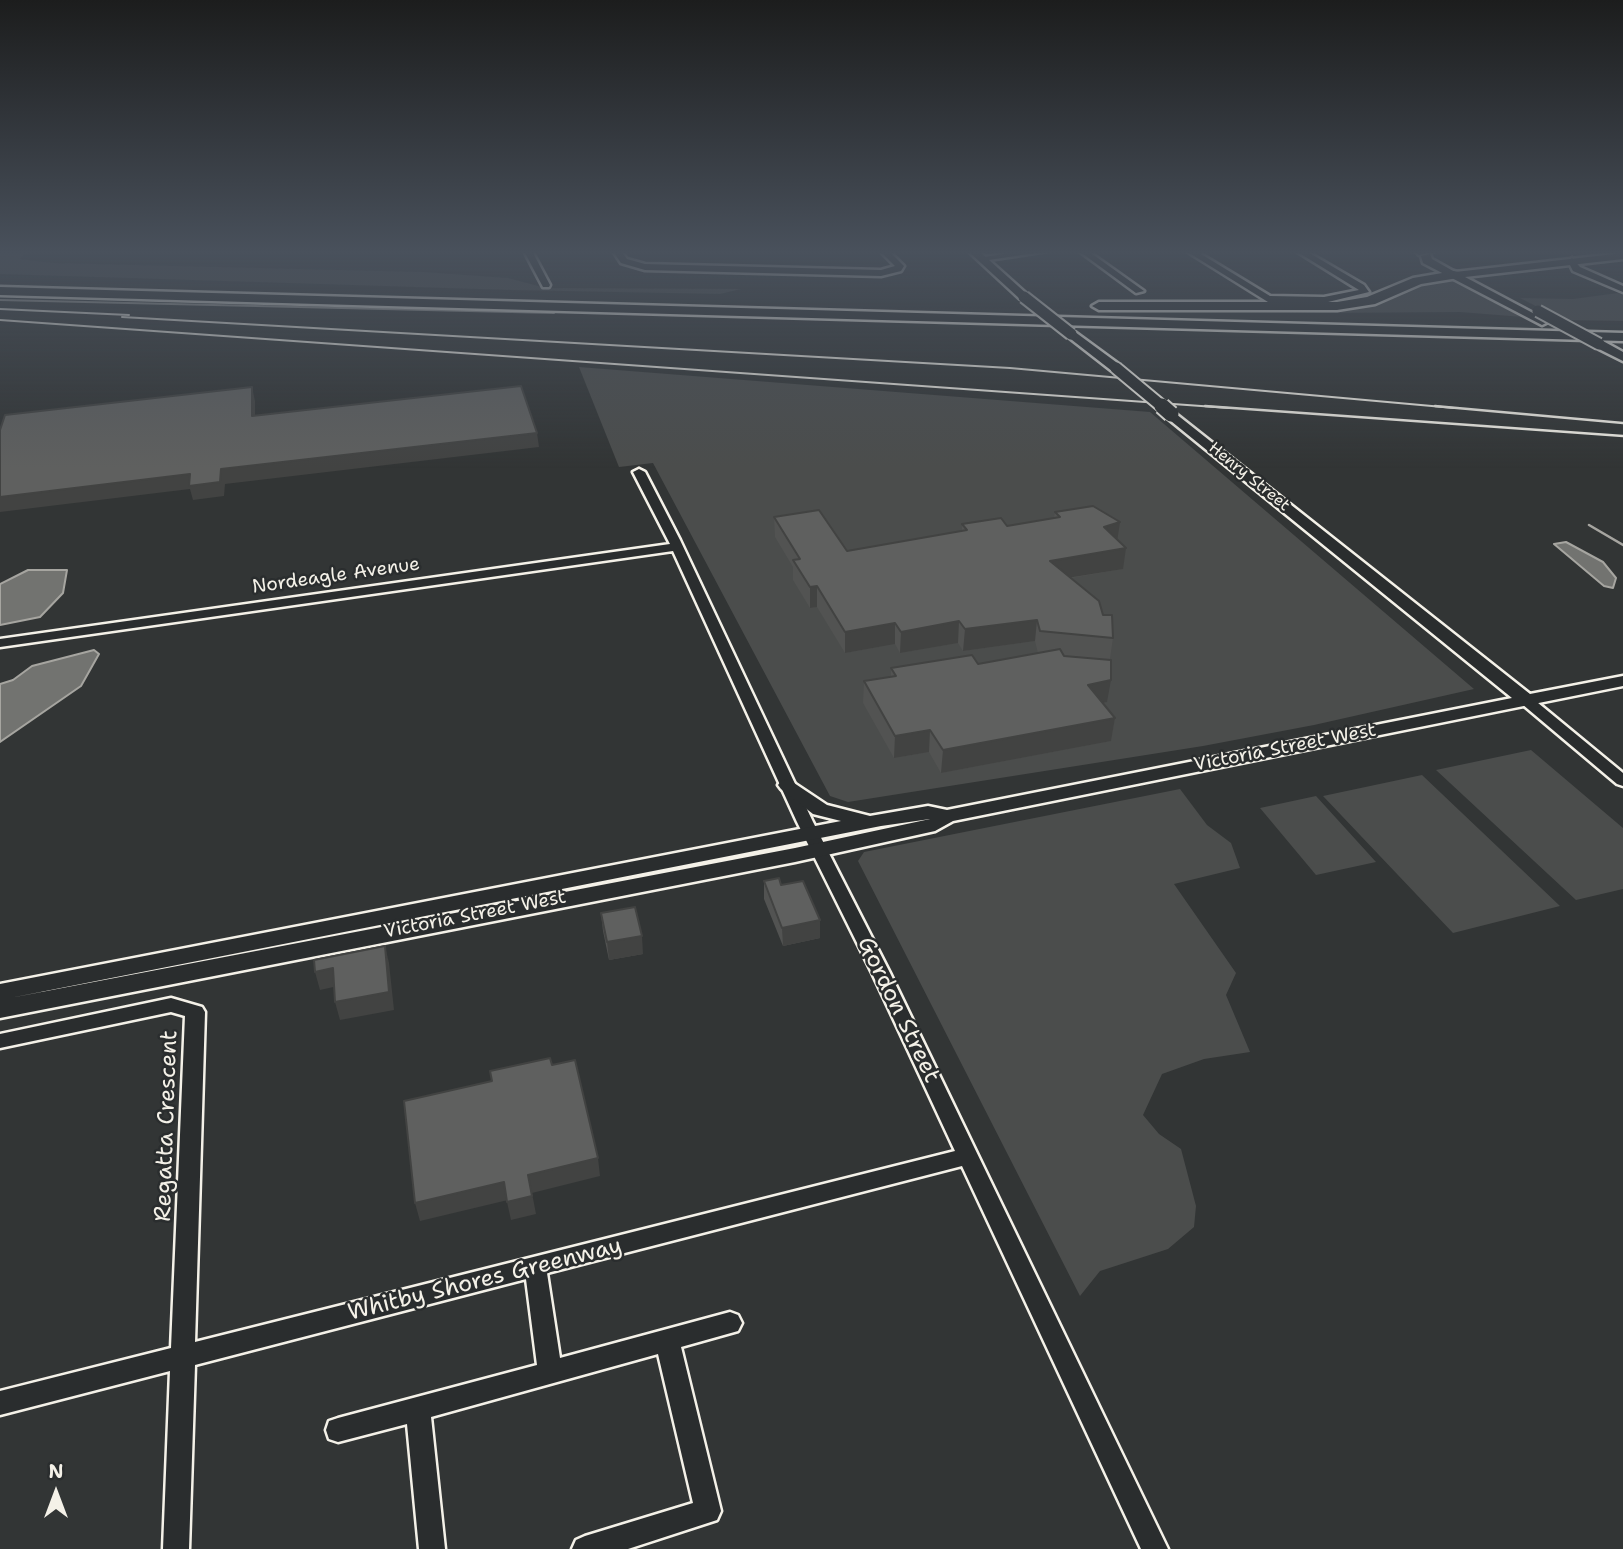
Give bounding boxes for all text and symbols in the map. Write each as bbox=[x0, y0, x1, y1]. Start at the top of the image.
street label: Henry Street bbox=[1205, 438, 1293, 516]
street label: Nordeagle Avenue bbox=[251, 553, 421, 599]
street label: Victoria Street West bbox=[1192, 719, 1378, 777]
street label: Victoria Street West bbox=[382, 886, 568, 944]
street label: Gordon Street bbox=[851, 933, 945, 1087]
street label: Regatta Crescent bbox=[150, 1030, 184, 1222]
street label: Whitby Shores Greenway bbox=[345, 1233, 625, 1327]
north arrow bbox=[21, 1458, 91, 1528]
text: N bbox=[48, 1459, 64, 1484]

